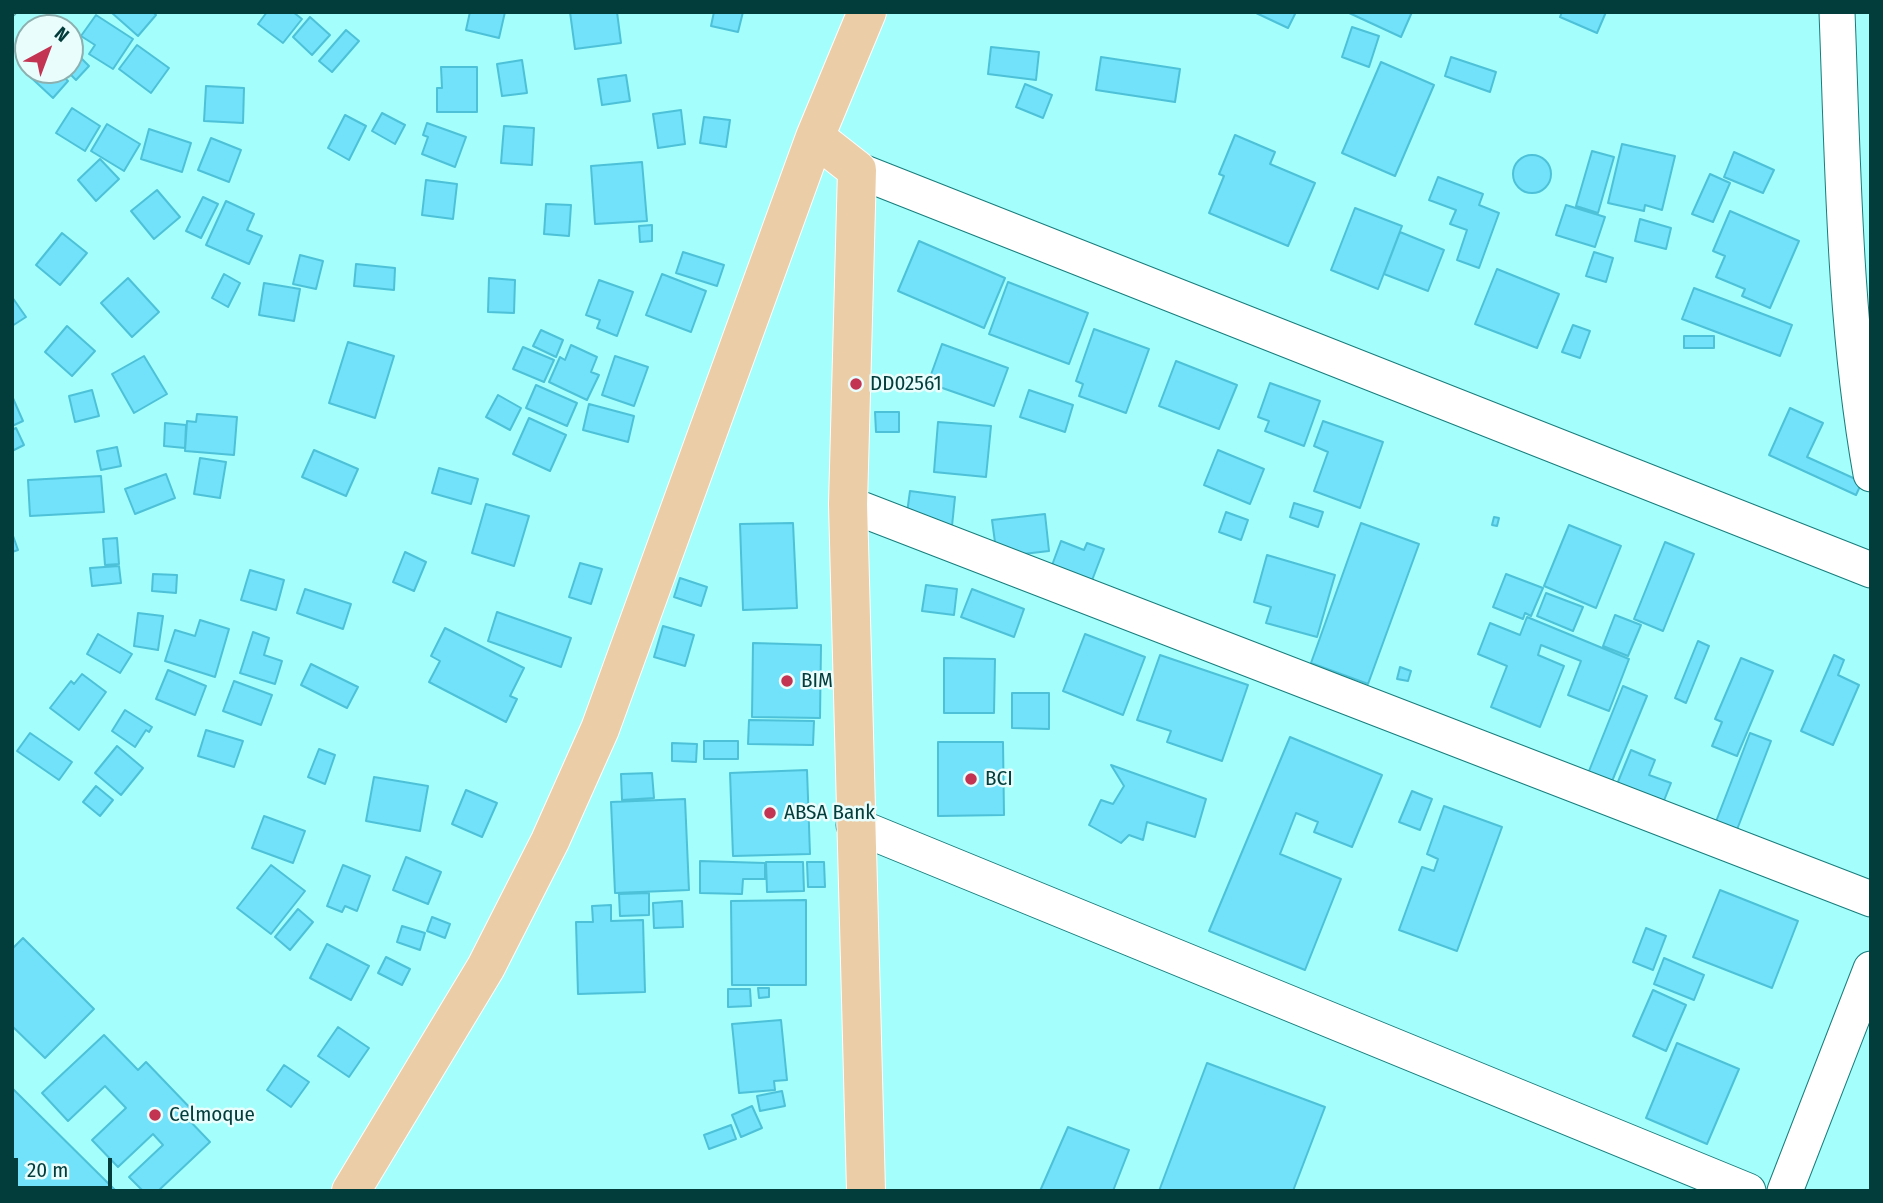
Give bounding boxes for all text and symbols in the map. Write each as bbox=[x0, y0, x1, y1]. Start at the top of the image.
north arrow bbox=[14, 14, 84, 84]
text: N bbox=[50, 22, 74, 47]
place label: DD02561 bbox=[870, 371, 942, 397]
marker: DD02561 bbox=[848, 376, 864, 392]
place label: BIM bbox=[801, 668, 833, 694]
marker: BIM bbox=[779, 673, 795, 689]
place label: BCI bbox=[985, 766, 1013, 792]
marker: BCI bbox=[963, 771, 979, 787]
place label: ABSA Bank bbox=[784, 800, 875, 826]
marker: ABSA Bank bbox=[762, 805, 778, 821]
place label: Celmoque bbox=[169, 1102, 255, 1128]
marker: Celmoque bbox=[147, 1107, 163, 1123]
scale bar bbox=[18, 1144, 116, 1188]
text: 20 m bbox=[27, 1157, 68, 1183]

